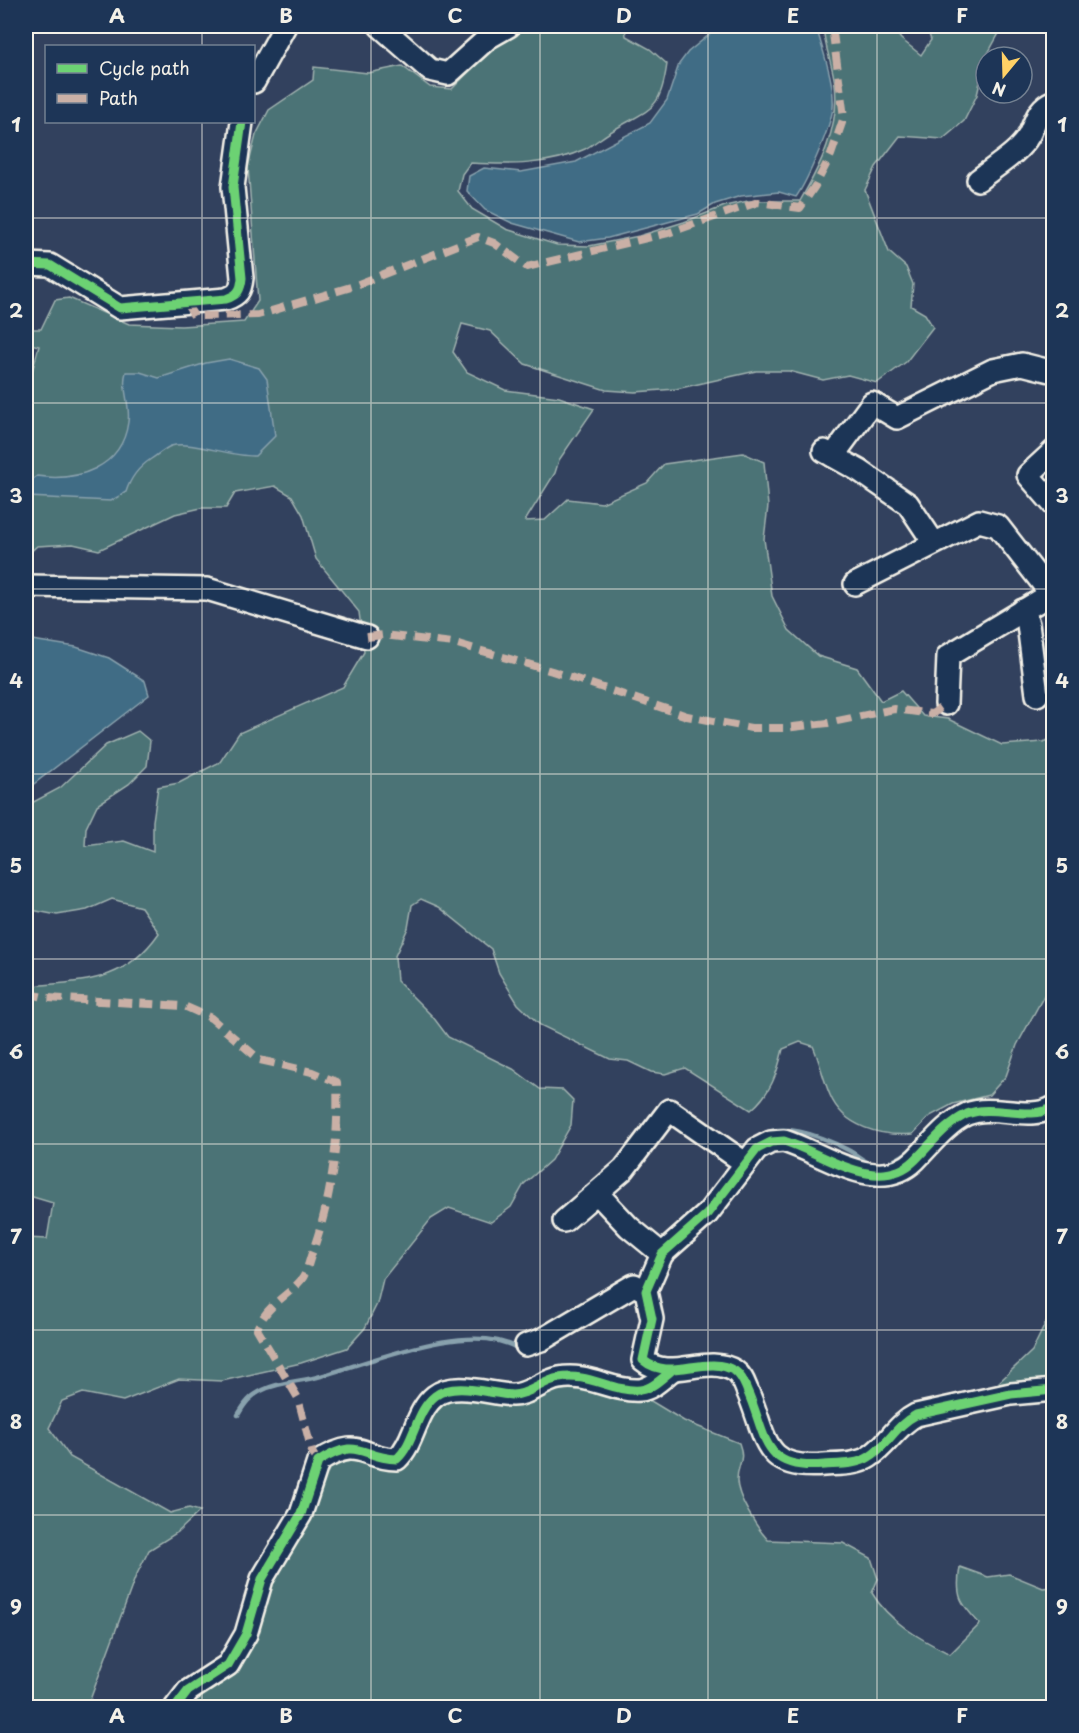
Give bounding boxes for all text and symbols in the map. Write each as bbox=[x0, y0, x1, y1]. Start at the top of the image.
text: A bbox=[109, 0, 125, 30]
text: B bbox=[279, 0, 293, 30]
text: C bbox=[447, 0, 463, 30]
text: D bbox=[616, 0, 632, 30]
text: E bbox=[787, 0, 799, 30]
text: F bbox=[956, 0, 968, 30]
legend bbox=[45, 45, 255, 123]
north arrow bbox=[974, 45, 1034, 105]
text: Cycle path bbox=[99, 54, 190, 81]
text: N bbox=[989, 77, 1009, 104]
text: Path bbox=[99, 84, 138, 111]
text: 1 bbox=[11, 109, 21, 139]
text: 1 bbox=[1057, 109, 1067, 139]
text: 2 bbox=[9, 295, 23, 325]
text: 2 bbox=[1055, 295, 1069, 325]
text: 3 bbox=[9, 480, 23, 510]
text: 3 bbox=[1055, 480, 1069, 510]
text: 4 bbox=[9, 665, 23, 695]
text: 4 bbox=[1055, 665, 1069, 695]
text: 5 bbox=[10, 850, 22, 880]
text: 5 bbox=[1056, 850, 1068, 880]
text: 6 bbox=[9, 1036, 23, 1066]
text: 6 bbox=[1055, 1036, 1069, 1066]
text: 7 bbox=[10, 1221, 22, 1251]
text: 7 bbox=[1056, 1221, 1068, 1251]
text: 8 bbox=[10, 1406, 22, 1436]
text: 8 bbox=[1056, 1406, 1068, 1436]
text: 9 bbox=[10, 1591, 22, 1621]
text: 9 bbox=[1056, 1591, 1068, 1621]
text: A bbox=[109, 1700, 125, 1730]
text: B bbox=[279, 1700, 293, 1730]
text: C bbox=[447, 1700, 463, 1730]
text: D bbox=[616, 1700, 632, 1730]
text: E bbox=[787, 1700, 799, 1730]
text: F bbox=[956, 1700, 968, 1730]

